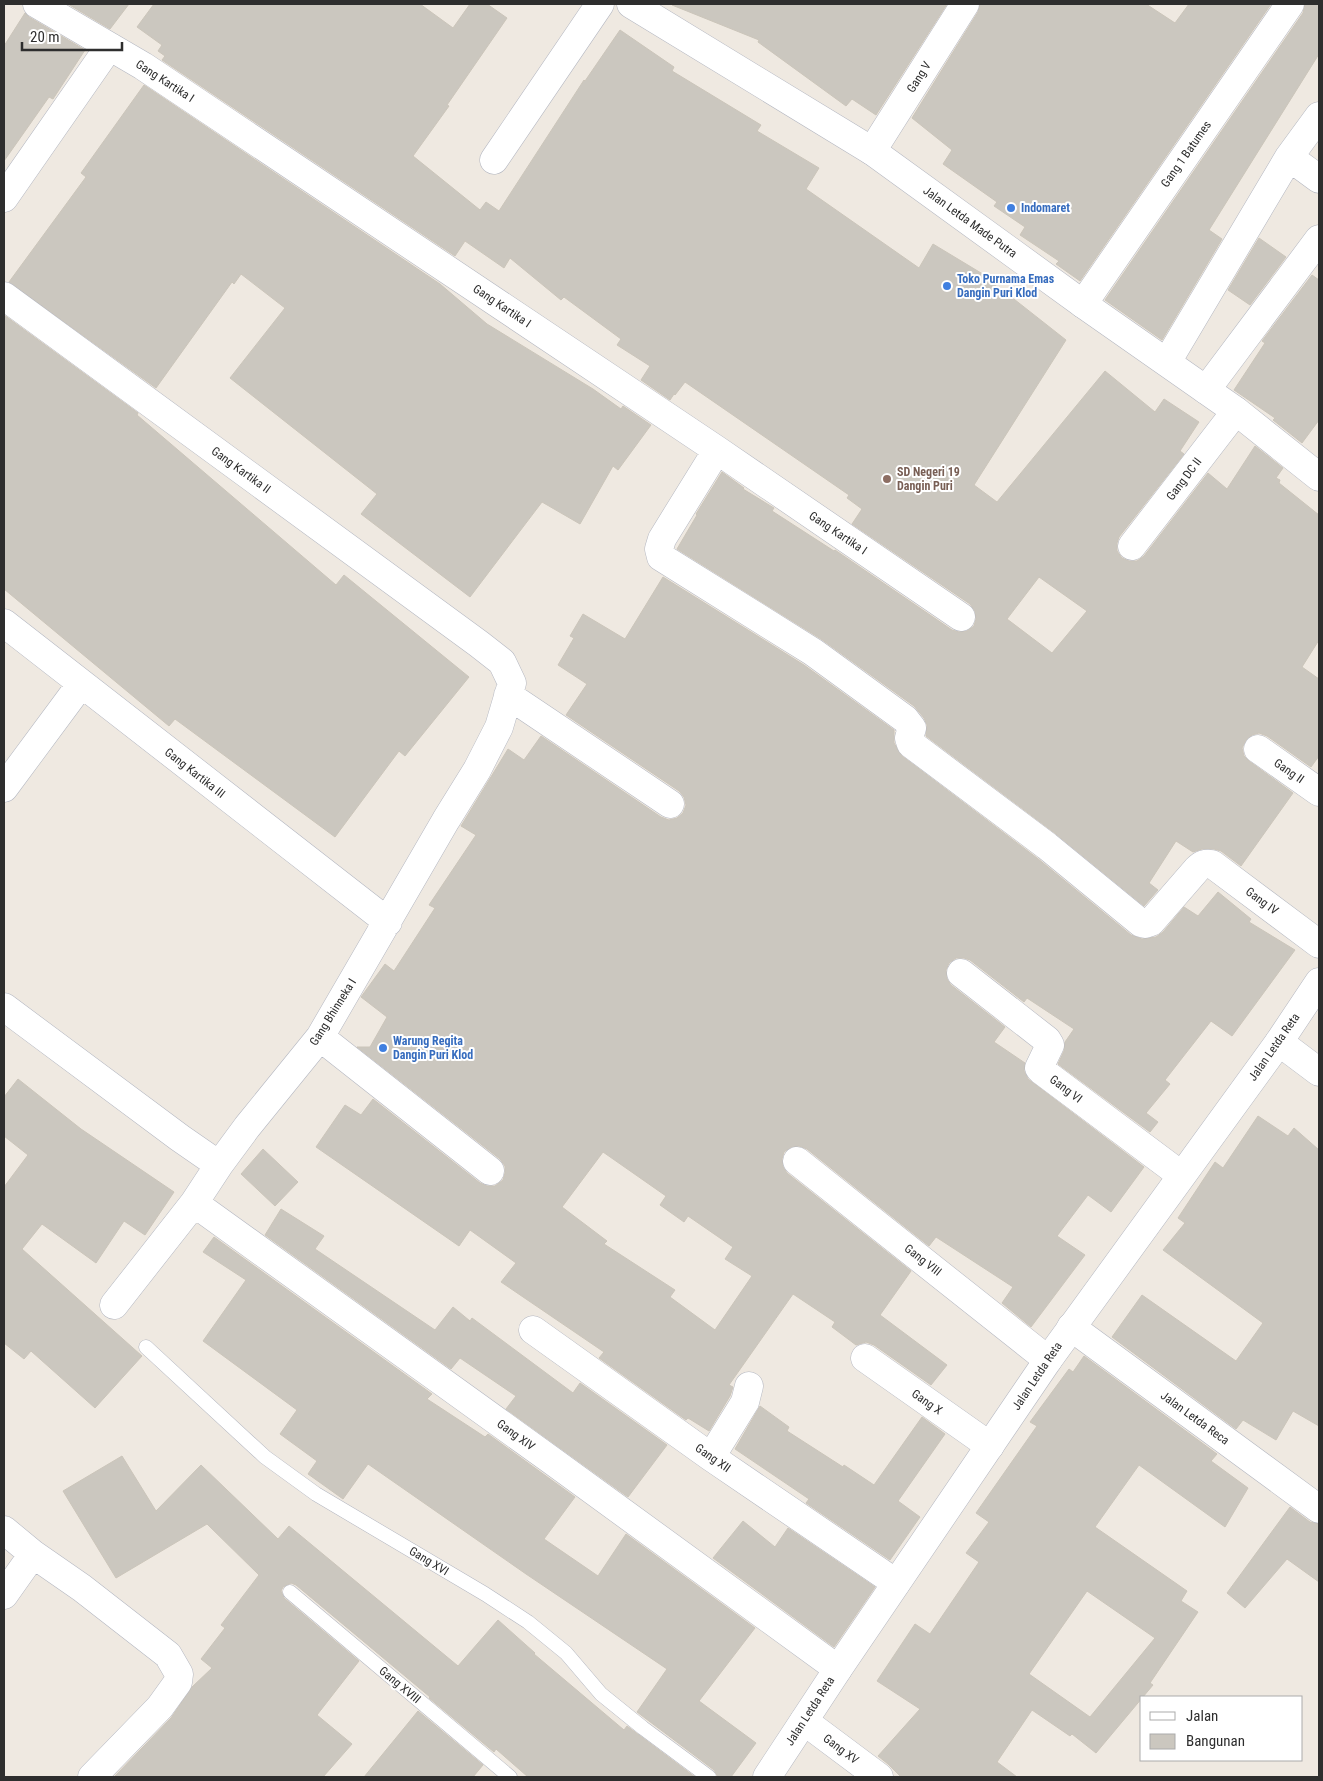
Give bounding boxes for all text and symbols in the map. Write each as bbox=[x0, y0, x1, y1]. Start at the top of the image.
scale bar bbox=[22, 20, 122, 52]
text: 20 m bbox=[30, 28, 60, 46]
street label: Gang Kartika I bbox=[133, 57, 197, 105]
street label: Gang V bbox=[904, 59, 934, 95]
street label: Gang 1 Batumes bbox=[1158, 118, 1214, 190]
street label: Jalan Letda Made Putra bbox=[920, 183, 1020, 261]
place label: Indomaret bbox=[1021, 201, 1070, 215]
marker: Indomaret bbox=[1005, 202, 1017, 214]
place label: Toko Purnama Emas Dangin Puri Klod bbox=[957, 272, 1055, 300]
marker: Toko Purnama Emas Dangin Puri Klod bbox=[941, 280, 953, 292]
street label: Gang Kartika I bbox=[470, 282, 534, 330]
street label: Gang Kartika II bbox=[209, 444, 273, 496]
street label: Gang DC II bbox=[1163, 455, 1205, 503]
place label: SD Negeri 19 Dangin Puri bbox=[897, 465, 960, 493]
marker: SD Negeri 19 Dangin Puri bbox=[881, 473, 893, 485]
street label: Gang Kartika I bbox=[806, 509, 870, 557]
street label: Gang Kartika III bbox=[162, 745, 228, 801]
street label: Gang II bbox=[1271, 756, 1307, 786]
street label: Gang IV bbox=[1243, 884, 1281, 918]
street label: Gang Bhinneka I bbox=[307, 976, 359, 1048]
street label: Jalan Letda Reta bbox=[1246, 1010, 1303, 1083]
place label: Warung Regita Dangin Puri Klod bbox=[393, 1034, 473, 1062]
marker: Warung Regita Dangin Puri Klod bbox=[377, 1042, 389, 1054]
street label: Gang VI bbox=[1047, 1072, 1085, 1106]
street label: Gang VIII bbox=[902, 1241, 944, 1279]
street label: Jalan Letda Reta bbox=[1009, 1339, 1065, 1413]
street label: Gang X bbox=[909, 1387, 945, 1418]
street label: Jalan Letda Reca bbox=[1158, 1388, 1232, 1448]
street label: Gang XIV bbox=[494, 1417, 538, 1454]
street label: Gang XII bbox=[693, 1441, 733, 1475]
street label: Gang XVI bbox=[407, 1544, 451, 1578]
street label: Gang XVIII bbox=[376, 1664, 424, 1706]
street label: Jalan Letda Reta bbox=[783, 1674, 838, 1748]
legend bbox=[1140, 1696, 1303, 1761]
text: Jalan bbox=[1186, 1707, 1218, 1725]
street label: Gang XV bbox=[821, 1731, 862, 1767]
text: Bangunan bbox=[1186, 1732, 1245, 1750]

